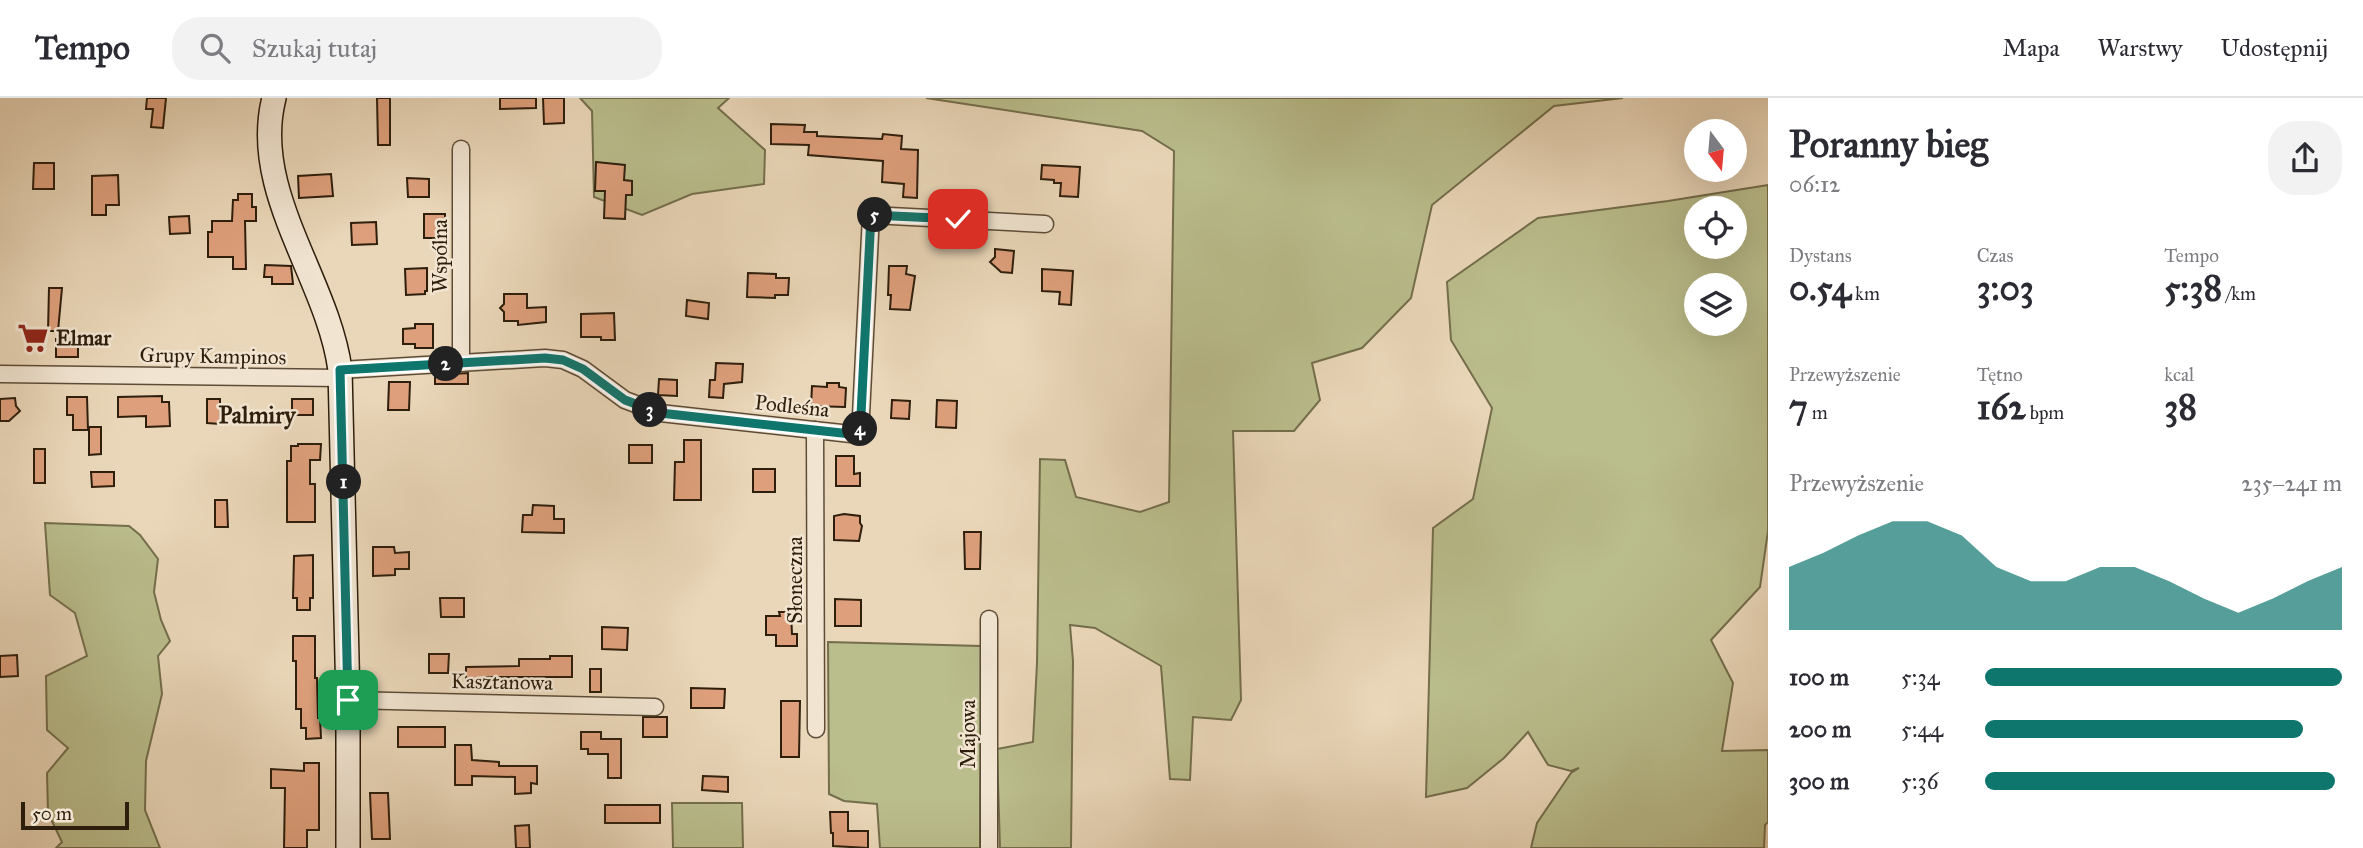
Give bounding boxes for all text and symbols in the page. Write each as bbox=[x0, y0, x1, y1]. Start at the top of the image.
search box bbox=[172, 17, 662, 80]
text: Tempo bbox=[35, 28, 130, 68]
icon: search bbox=[196, 29, 234, 67]
text: Szukaj tutaj bbox=[252, 32, 377, 64]
text: Mapa bbox=[2003, 33, 2060, 63]
text: Warstwy bbox=[2098, 33, 2183, 63]
text: Udostępnij bbox=[2221, 33, 2328, 63]
north arrow bbox=[1684, 119, 1746, 182]
map controls bbox=[1684, 119, 1747, 336]
text: Poranny bieg bbox=[1789, 121, 1988, 167]
button: share bbox=[2268, 121, 2342, 195]
text: 06:12 bbox=[1789, 170, 1840, 198]
pin bbox=[928, 189, 988, 249]
button: locate bbox=[1684, 196, 1747, 259]
pin: 5 bbox=[858, 198, 892, 232]
icon: check bbox=[939, 200, 977, 238]
text: 5 bbox=[870, 203, 879, 226]
street label: Wspólna bbox=[427, 219, 453, 293]
text: Dystans bbox=[1789, 244, 1852, 267]
text: Czas bbox=[1977, 244, 2013, 267]
text: Tempo bbox=[2164, 244, 2219, 267]
text: 0.54 bbox=[1789, 267, 1851, 310]
text: 3:03 bbox=[1977, 267, 2034, 310]
text: 5:38 bbox=[2164, 267, 2222, 310]
button: layers bbox=[1684, 273, 1747, 336]
text: km bbox=[1851, 282, 1880, 305]
text: /km bbox=[2222, 282, 2256, 305]
supermarket icon: Elmar bbox=[16, 321, 50, 355]
place label: Elmar bbox=[56, 325, 112, 351]
street label: Grupy Kampinos bbox=[139, 342, 287, 370]
pin: 2 bbox=[428, 346, 464, 382]
text: 2 bbox=[441, 352, 450, 375]
text: Przewyższenie bbox=[1789, 363, 1901, 386]
text: Tętno bbox=[1977, 363, 2023, 386]
text: kcal bbox=[2164, 363, 2194, 386]
text: 7 bbox=[1789, 386, 1808, 429]
text: 162 bbox=[1977, 386, 2026, 429]
text: 38 bbox=[2164, 386, 2197, 429]
street label: Podleśna bbox=[753, 389, 831, 423]
pin: 3 bbox=[632, 392, 668, 428]
text: 3 bbox=[646, 398, 653, 421]
district label: Palmiry bbox=[219, 400, 297, 430]
text: m bbox=[1808, 401, 1828, 424]
text: bpm bbox=[2026, 401, 2064, 424]
pin: 4 bbox=[842, 412, 878, 446]
text: 4 bbox=[854, 417, 865, 440]
pin: 1 bbox=[326, 464, 362, 500]
text: Przewyższenie bbox=[1789, 469, 1924, 497]
text: 235–241 m bbox=[2241, 469, 2342, 497]
text: 1 bbox=[340, 470, 347, 493]
street label: Słoneczna bbox=[782, 536, 808, 624]
text: 100 m bbox=[1789, 663, 1849, 691]
text: 5:34 bbox=[1901, 663, 1940, 691]
street label: Kasztanowa bbox=[451, 668, 553, 696]
pin bbox=[318, 670, 378, 730]
icon: arrive bbox=[329, 681, 367, 719]
street label: Majowa bbox=[955, 699, 981, 768]
text: 200 m bbox=[1789, 715, 1851, 743]
text: 5:44 bbox=[1901, 715, 1943, 743]
text: 300 m bbox=[1789, 767, 1849, 795]
text: 5:36 bbox=[1901, 767, 1938, 795]
scale bar bbox=[21, 799, 130, 831]
text: 50 m bbox=[32, 802, 72, 825]

